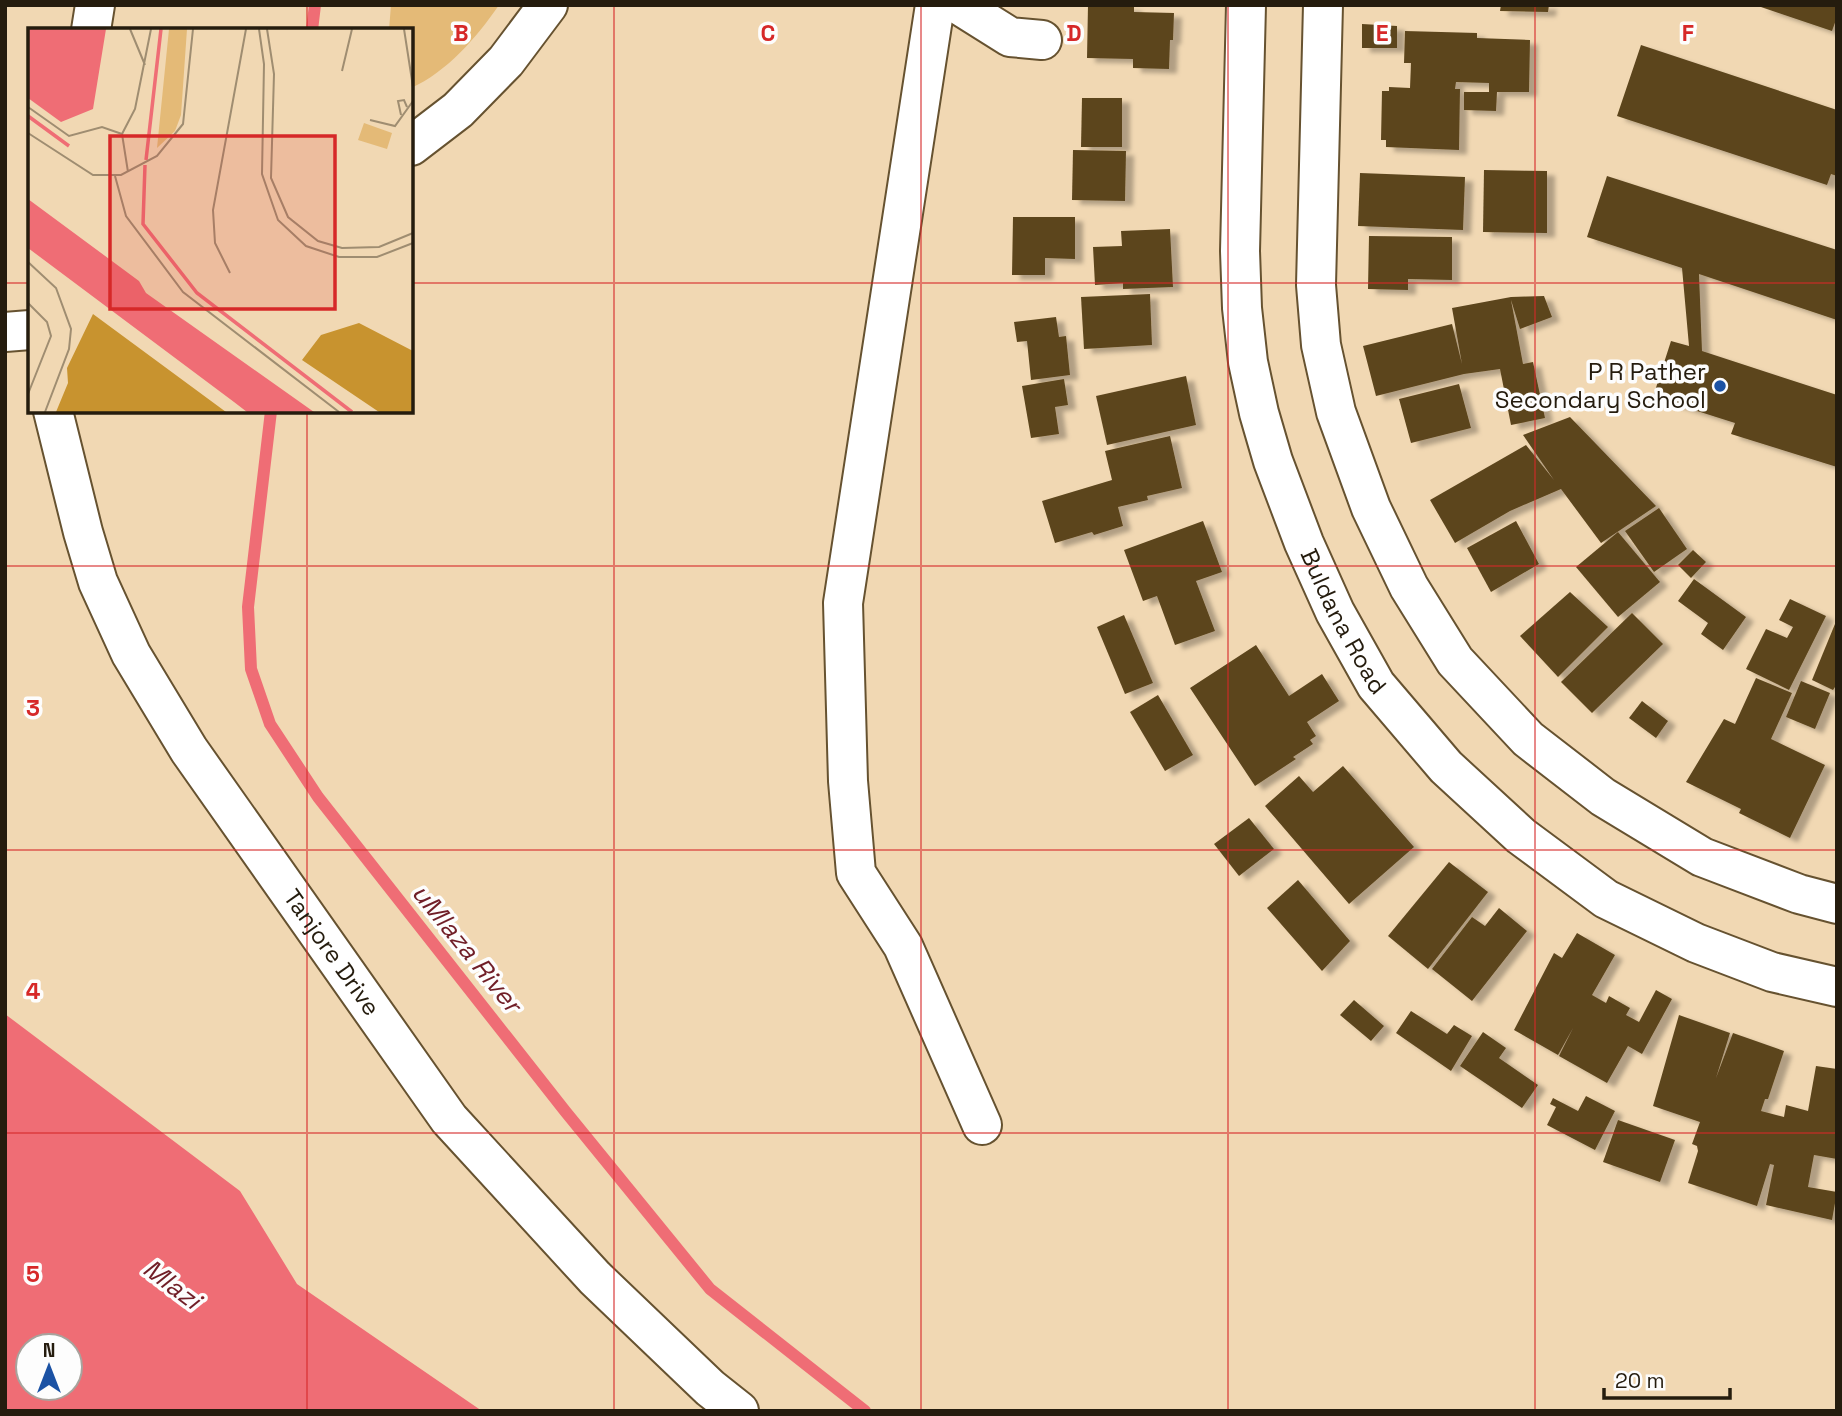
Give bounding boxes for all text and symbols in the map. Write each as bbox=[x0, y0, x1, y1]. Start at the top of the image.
text: B bbox=[453, 18, 469, 48]
text: C bbox=[761, 18, 775, 48]
text: D bbox=[1066, 18, 1082, 48]
text: E bbox=[1376, 18, 1388, 48]
text: F bbox=[1682, 18, 1694, 48]
inset map bbox=[28, 28, 413, 413]
place label: P R Pather Secondary School bbox=[1495, 356, 1706, 415]
marker: P R Pather Secondary School bbox=[1712, 378, 1728, 394]
street label: Buldana Road bbox=[1294, 544, 1393, 701]
text: 3 bbox=[26, 693, 40, 723]
water label: uMlaza River bbox=[405, 877, 531, 1022]
street label: Tanjore Drive bbox=[277, 883, 387, 1022]
text: 4 bbox=[26, 976, 41, 1006]
water label: Mlazi bbox=[136, 1251, 210, 1318]
text: 5 bbox=[26, 1259, 40, 1289]
north arrow bbox=[14, 1332, 84, 1402]
text: N bbox=[43, 1338, 55, 1363]
scale bar bbox=[1604, 1356, 1730, 1400]
text: 20 m bbox=[1615, 1367, 1665, 1394]

